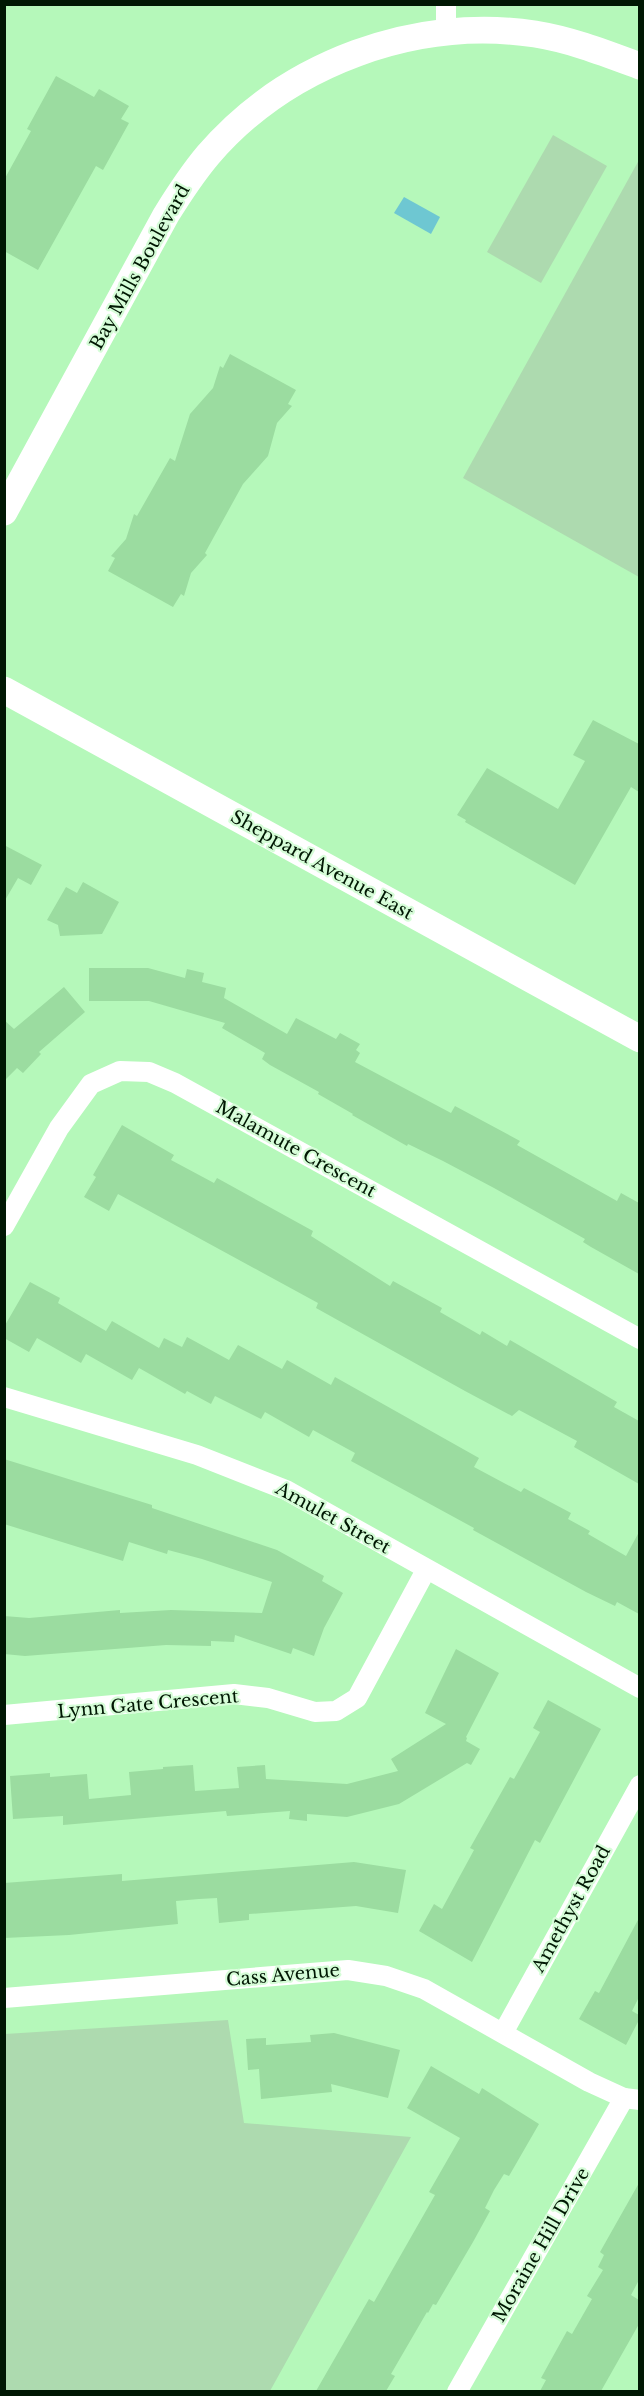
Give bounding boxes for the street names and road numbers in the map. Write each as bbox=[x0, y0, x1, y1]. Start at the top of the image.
street label: Bay Mills Boulevard bbox=[85, 181, 195, 353]
street label: Sheppard Avenue East bbox=[227, 806, 417, 925]
street label: Malamute Crescent bbox=[212, 1096, 380, 1202]
street label: Amulet Street bbox=[271, 1477, 394, 1559]
street label: Lynn Gate Crescent bbox=[57, 1685, 240, 1723]
street label: Amethyst Road bbox=[527, 1842, 615, 1977]
street label: Cass Avenue bbox=[225, 1959, 341, 1991]
street label: Moraine Hill Drive bbox=[488, 2164, 594, 2326]

